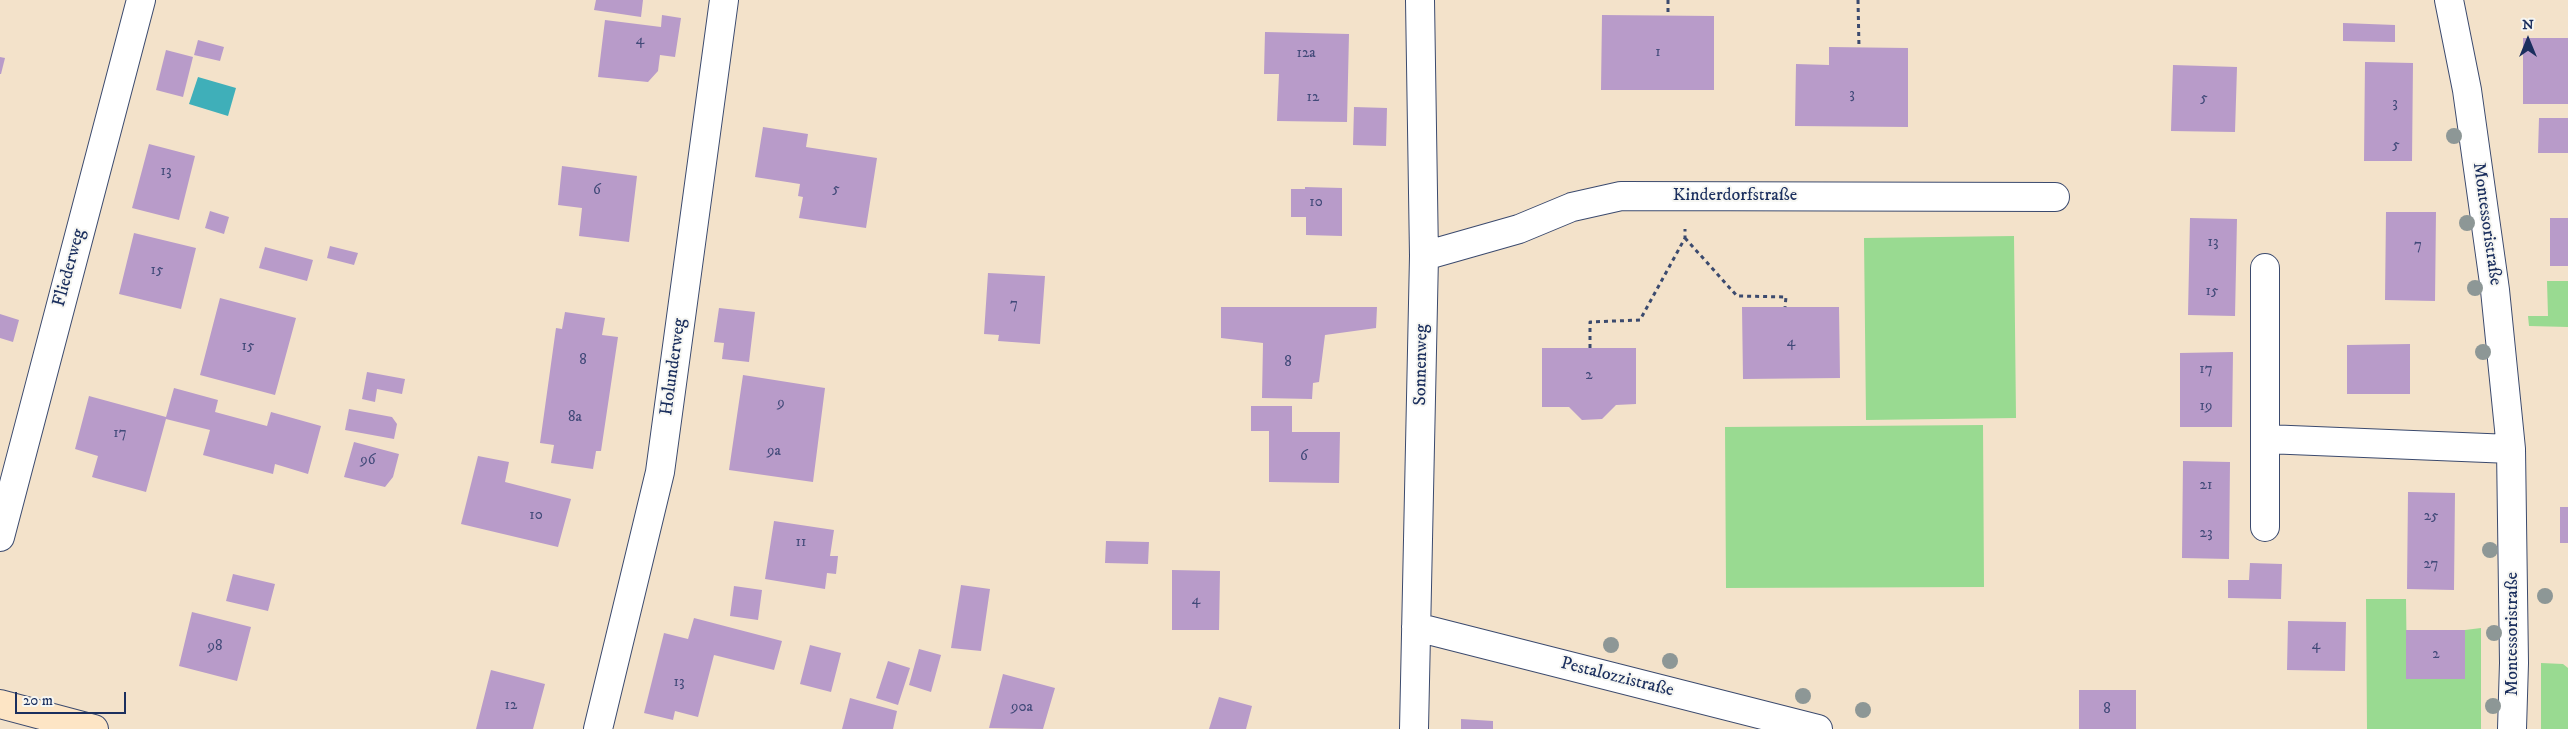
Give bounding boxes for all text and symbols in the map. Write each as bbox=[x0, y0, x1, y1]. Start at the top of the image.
north arrow bbox=[2503, 15, 2553, 65]
text: N bbox=[2522, 16, 2534, 34]
house number: 4 bbox=[636, 32, 644, 50]
house number: 1 bbox=[1655, 44, 1661, 62]
house number: 12a bbox=[1296, 45, 1316, 63]
house number: 3 bbox=[1849, 86, 1855, 104]
house number: 12 bbox=[1307, 89, 1319, 107]
house number: 5 bbox=[2200, 90, 2208, 108]
house number: 3 bbox=[2392, 95, 2398, 113]
house number: 5 bbox=[2392, 137, 2400, 155]
street label: Montessoristraße bbox=[2467, 161, 2505, 287]
house number: 13 bbox=[160, 163, 172, 181]
house number: 5 bbox=[832, 181, 840, 199]
house number: 6 bbox=[593, 182, 601, 200]
street label: Kinderdorfstraße bbox=[1673, 185, 1797, 207]
house number: 10 bbox=[1309, 194, 1323, 212]
street label: Fliederweg bbox=[49, 227, 91, 309]
house number: 13 bbox=[2207, 234, 2219, 252]
house number: 7 bbox=[2414, 237, 2422, 255]
house number: 15 bbox=[151, 262, 163, 280]
house number: 15 bbox=[2206, 283, 2218, 301]
house number: 7 bbox=[1010, 296, 1018, 314]
street label: Holunderweg bbox=[656, 317, 692, 417]
street label: Sonnenweg bbox=[1410, 324, 1434, 406]
house number: 4 bbox=[1787, 334, 1795, 352]
house number: 15 bbox=[242, 338, 254, 356]
house number: 8 bbox=[579, 352, 587, 370]
house number: 8 bbox=[1284, 354, 1292, 372]
house number: 17 bbox=[2199, 361, 2213, 379]
house number: 2 bbox=[1585, 367, 1593, 385]
house number: 9 bbox=[777, 395, 785, 413]
house number: 19 bbox=[2200, 398, 2212, 416]
house number: 8a bbox=[568, 409, 582, 427]
house number: 17 bbox=[113, 425, 127, 443]
house number: 9a bbox=[767, 443, 781, 461]
house number: 6 bbox=[1300, 448, 1308, 466]
house number: 96 bbox=[360, 452, 376, 470]
house number: 21 bbox=[2200, 477, 2212, 495]
house number: 10 bbox=[529, 507, 543, 525]
house number: 25 bbox=[2424, 508, 2438, 526]
house number: 23 bbox=[2200, 525, 2212, 543]
house number: 11 bbox=[795, 534, 807, 552]
house number: 27 bbox=[2424, 556, 2438, 574]
street label: Montessoristraße bbox=[2502, 572, 2524, 696]
house number: 4 bbox=[1192, 592, 1200, 610]
house number: 4 bbox=[2312, 637, 2320, 655]
house number: 98 bbox=[208, 638, 222, 656]
house number: 2 bbox=[2432, 646, 2440, 664]
street label: Pestalozzistraße bbox=[1558, 654, 1676, 702]
house number: 13 bbox=[673, 674, 685, 692]
scale bar bbox=[18, 682, 129, 714]
text: 20 m bbox=[23, 691, 53, 710]
house number: 12 bbox=[505, 697, 517, 715]
house number: 90a bbox=[1011, 699, 1033, 717]
house number: 8 bbox=[2103, 701, 2111, 719]

